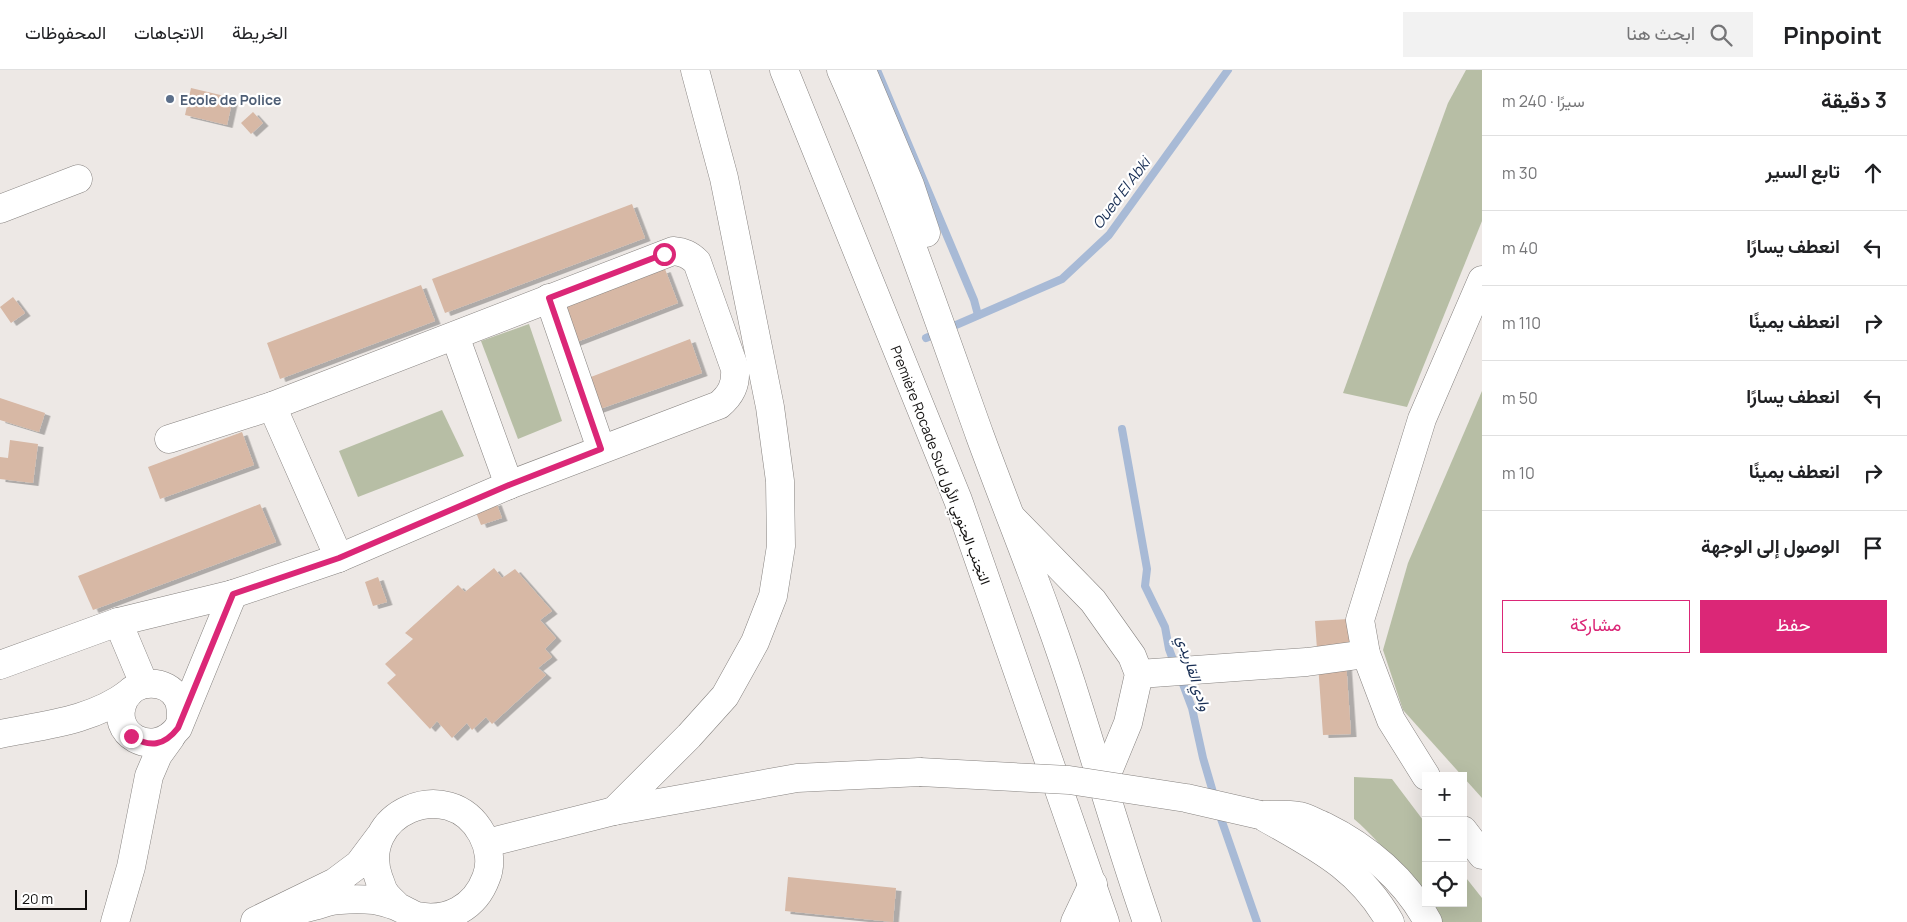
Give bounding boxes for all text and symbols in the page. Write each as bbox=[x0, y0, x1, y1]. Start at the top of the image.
search box bbox=[1403, 12, 1753, 57]
text: Pinpoint bbox=[1783, 18, 1882, 51]
text: المحفوظات bbox=[25, 20, 106, 44]
text: الاتجاهات bbox=[134, 20, 204, 44]
text: الخريطة bbox=[232, 20, 288, 44]
text: ابحث هنا bbox=[1626, 20, 1695, 46]
icon: search bbox=[1707, 21, 1735, 49]
text: 3 دقيقة bbox=[1821, 86, 1887, 114]
place label: Ecole de Police bbox=[180, 90, 281, 109]
text: سيرًا · 240 m bbox=[1502, 90, 1585, 112]
marker: Ecole de Police bbox=[164, 93, 176, 105]
water label: Oued El Abki bbox=[1087, 151, 1156, 233]
text: تابع السير bbox=[1765, 158, 1840, 184]
icon: ahead bbox=[1859, 159, 1887, 187]
text: 30 m bbox=[1502, 162, 1537, 184]
text: انعطف يسارًا bbox=[1746, 233, 1840, 259]
icon: left bbox=[1859, 234, 1887, 262]
text: 40 m bbox=[1502, 237, 1538, 259]
route start bbox=[653, 243, 676, 266]
text: انعطف يمينًا bbox=[1749, 308, 1840, 334]
icon: right bbox=[1859, 309, 1887, 337]
text: 110 m bbox=[1502, 312, 1541, 334]
street label: Première Rocade Sud التجنب الجنوبي الأول bbox=[884, 343, 995, 588]
text: انعطف يسارًا bbox=[1746, 383, 1840, 409]
icon: left bbox=[1859, 384, 1887, 412]
text: 50 m bbox=[1502, 387, 1538, 409]
text: انعطف يمينًا bbox=[1749, 458, 1840, 484]
icon: right bbox=[1859, 459, 1887, 487]
text: 10 m bbox=[1502, 462, 1535, 484]
text: الوصول إلى الوجهة bbox=[1701, 533, 1840, 559]
icon: arrive bbox=[1859, 534, 1887, 562]
button: مشاركة bbox=[1502, 600, 1690, 653]
button: حفظ bbox=[1700, 600, 1887, 653]
water label: وادي القاريدي bbox=[1170, 632, 1216, 714]
route end bbox=[120, 725, 143, 748]
map controls bbox=[1422, 772, 1467, 907]
button: + bbox=[1422, 772, 1467, 817]
button: − bbox=[1422, 817, 1467, 862]
button: locate bbox=[1422, 862, 1467, 907]
scale bar bbox=[15, 887, 88, 910]
text: 20 m bbox=[22, 889, 53, 908]

